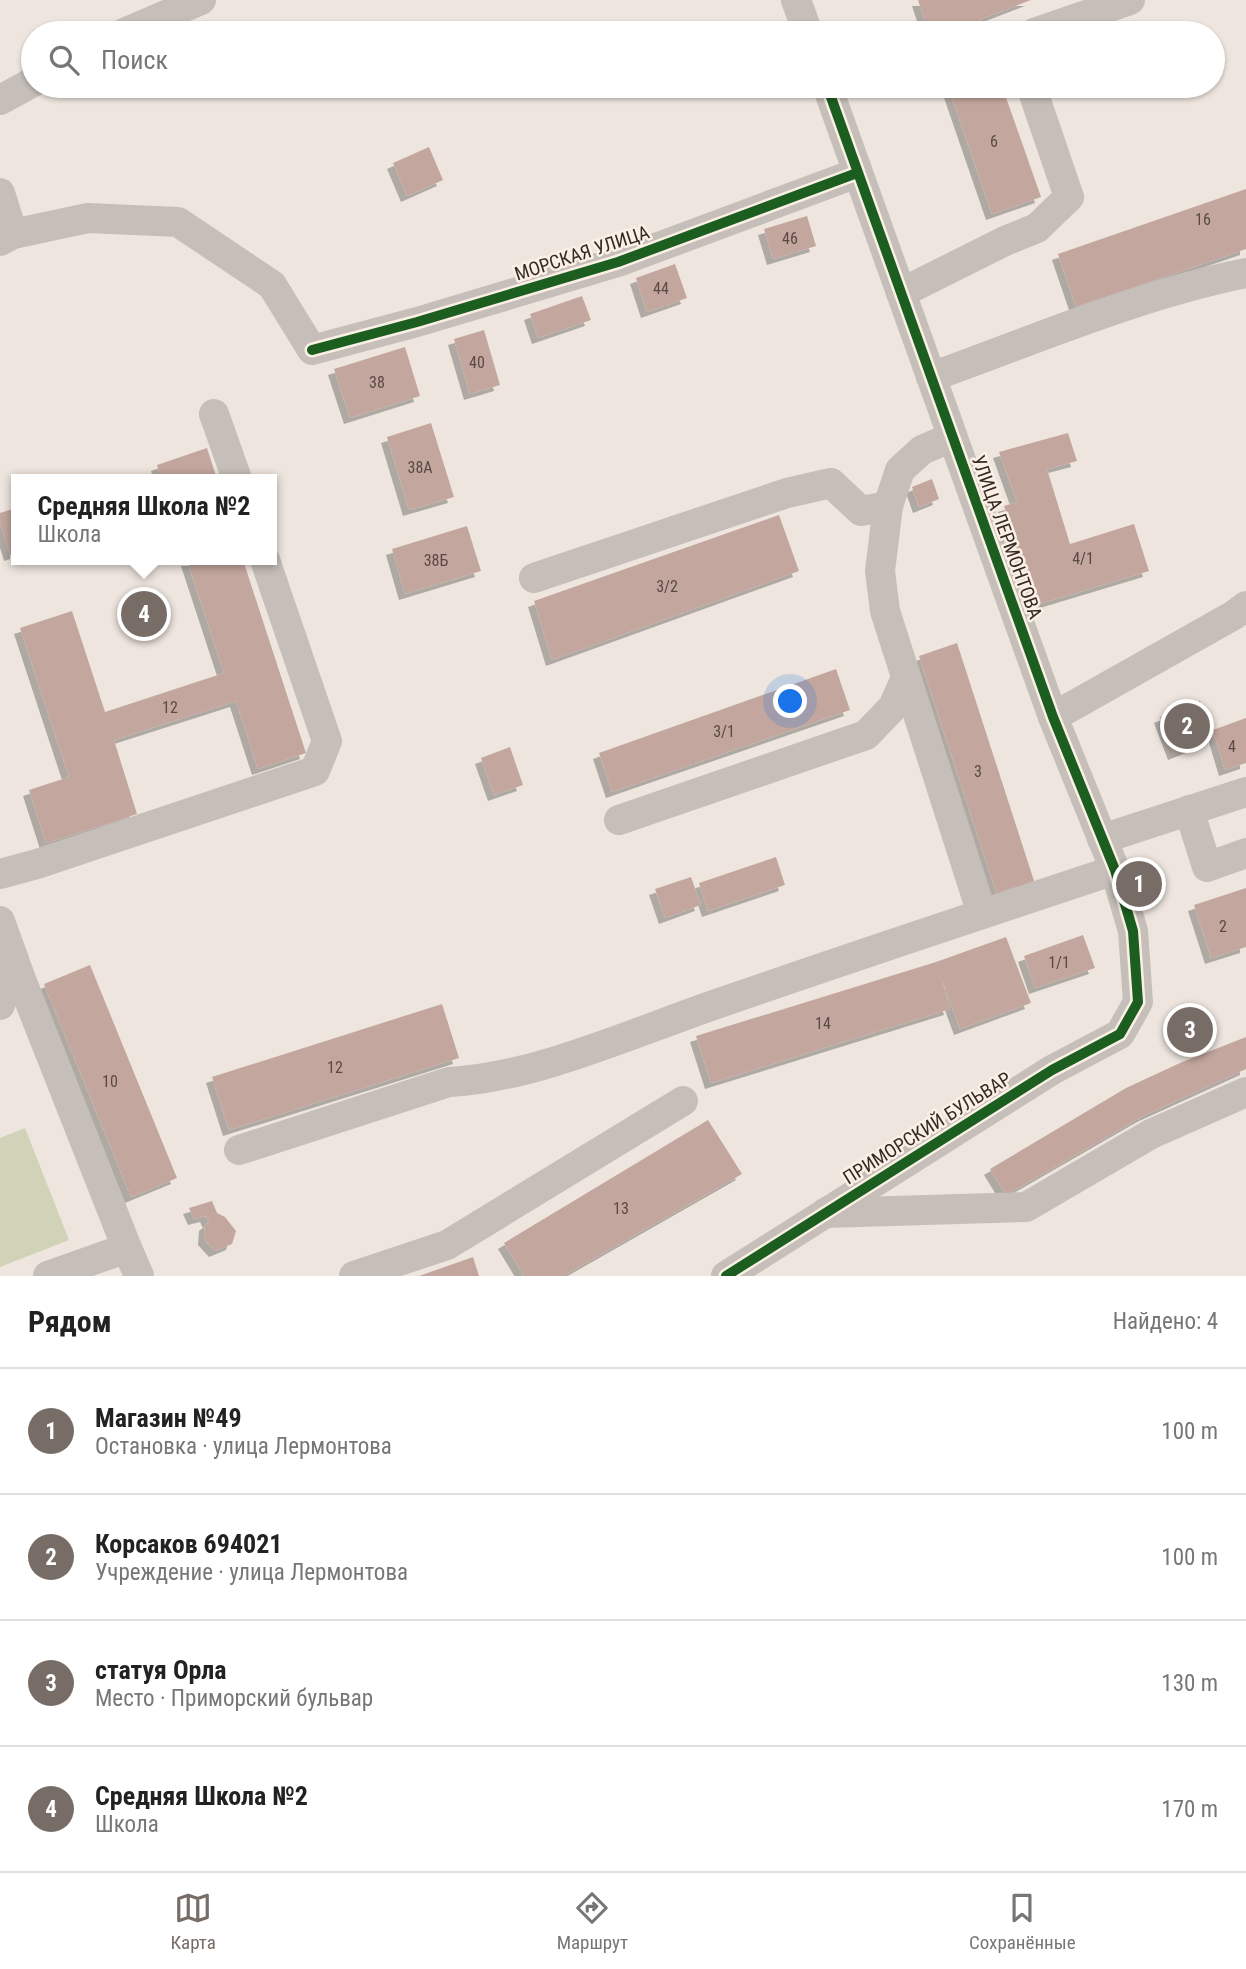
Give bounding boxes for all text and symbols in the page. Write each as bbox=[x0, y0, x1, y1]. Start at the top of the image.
search box bbox=[21, 21, 1225, 98]
icon: search bbox=[45, 41, 83, 79]
text: Поиск bbox=[101, 45, 168, 75]
house number: 6 bbox=[990, 132, 998, 151]
house number: 16 bbox=[1195, 210, 1211, 229]
street label: МОРСКАЯ УЛИЦА bbox=[512, 220, 652, 286]
house number: 46 bbox=[782, 229, 798, 248]
house number: 44 bbox=[653, 279, 669, 298]
house number: 40 bbox=[469, 353, 485, 372]
house number: 38 bbox=[369, 373, 385, 392]
street label: УЛИЦА ЛЕРМОНТОВА bbox=[967, 452, 1047, 622]
house number: 38А bbox=[407, 458, 433, 477]
popup bbox=[11, 474, 277, 565]
text: Средняя Школа №2 bbox=[37, 491, 251, 521]
text: Школа bbox=[37, 521, 101, 548]
house number: 4/1 bbox=[1072, 549, 1094, 568]
house number: 38Б bbox=[424, 551, 449, 570]
house number: 3/2 bbox=[656, 577, 678, 596]
pin: 4 bbox=[121, 588, 167, 640]
your location bbox=[773, 684, 807, 718]
house number: 12 bbox=[162, 698, 178, 717]
pin: 2 bbox=[1164, 700, 1210, 752]
house number: 3/1 bbox=[713, 722, 735, 741]
house number: 4 bbox=[1228, 737, 1236, 756]
house number: 3 bbox=[974, 762, 982, 781]
pin: 1 bbox=[1116, 858, 1162, 910]
house number: 2 bbox=[1219, 917, 1227, 936]
house number: 1/1 bbox=[1048, 953, 1070, 972]
pin: 3 bbox=[1167, 1004, 1213, 1056]
house number: 14 bbox=[815, 1014, 831, 1033]
house number: 12 bbox=[327, 1058, 343, 1077]
street label: ПРИМОРСКИЙ БУЛЬВАР bbox=[839, 1067, 1015, 1189]
house number: 10 bbox=[102, 1072, 118, 1091]
house number: 13 bbox=[613, 1199, 629, 1218]
text: Рядом bbox=[28, 1304, 112, 1339]
text: Найдено: 4 bbox=[1113, 1308, 1218, 1335]
text: Магазин №49 bbox=[95, 1403, 242, 1433]
text: 1 bbox=[45, 1418, 57, 1445]
text: 100 m bbox=[1161, 1418, 1218, 1445]
text: Остановка · улица Лермонтова bbox=[95, 1433, 392, 1460]
text: Корсаков 694021 bbox=[95, 1529, 282, 1559]
text: 2 bbox=[45, 1544, 57, 1571]
text: 100 m bbox=[1161, 1544, 1218, 1571]
text: Учреждение · улица Лермонтова bbox=[95, 1559, 408, 1586]
text: статуя Орла bbox=[95, 1655, 227, 1685]
text: 3 bbox=[45, 1670, 57, 1697]
text: 130 m bbox=[1161, 1670, 1218, 1697]
text: Место · Приморский бульвар bbox=[95, 1685, 373, 1712]
text: Средняя Школа №2 bbox=[95, 1781, 308, 1811]
text: 4 bbox=[45, 1796, 57, 1823]
text: 170 m bbox=[1161, 1796, 1218, 1823]
text: Школа bbox=[95, 1811, 159, 1838]
tab: Карта bbox=[170, 1889, 216, 1954]
tab: Маршрут bbox=[557, 1889, 628, 1954]
tab: Сохранённые bbox=[969, 1889, 1076, 1954]

